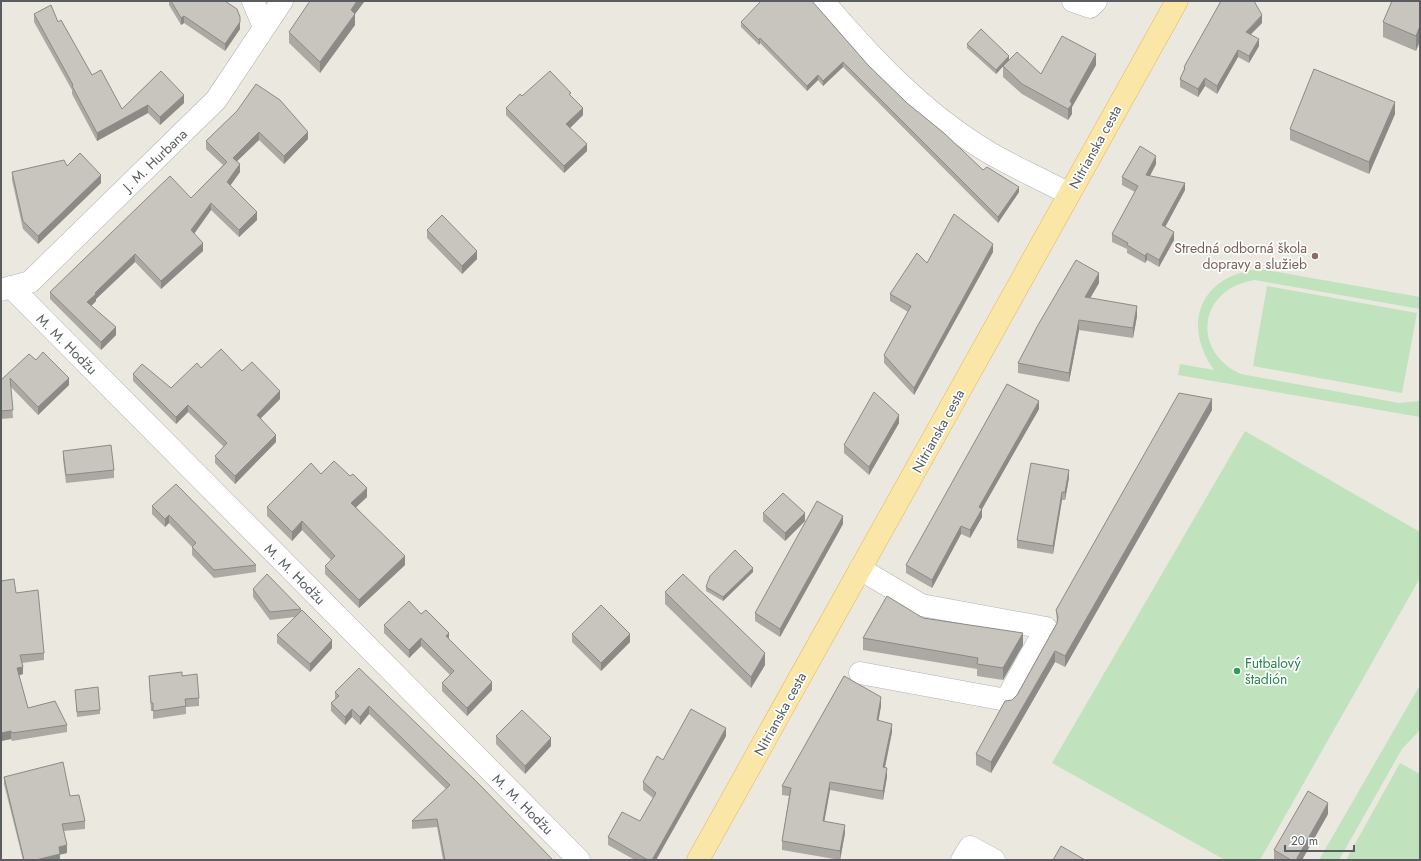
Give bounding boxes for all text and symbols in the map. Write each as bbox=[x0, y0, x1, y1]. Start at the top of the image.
street label: Nitrianska cesta bbox=[1064, 102, 1126, 192]
street label: J. M. Hurbana bbox=[117, 124, 192, 197]
place label: Stredná odborná škola dopravy a služieb bbox=[1174, 238, 1307, 274]
marker: Stredná odborná škola dopravy a služieb bbox=[1310, 251, 1320, 261]
street label: M. M. Hodžu bbox=[32, 309, 102, 379]
street label: Nitrianska cesta bbox=[907, 386, 969, 476]
street label: M. M. Hodžu bbox=[260, 539, 330, 609]
place label: Futbalový štadión bbox=[1245, 653, 1301, 689]
marker: Futbalový štadión bbox=[1232, 666, 1242, 676]
street label: Nitrianska cesta bbox=[749, 669, 811, 759]
street label: M. M. Hodžu bbox=[488, 769, 558, 839]
scale bar bbox=[1285, 827, 1354, 853]
text: 20 m bbox=[1291, 832, 1318, 850]

